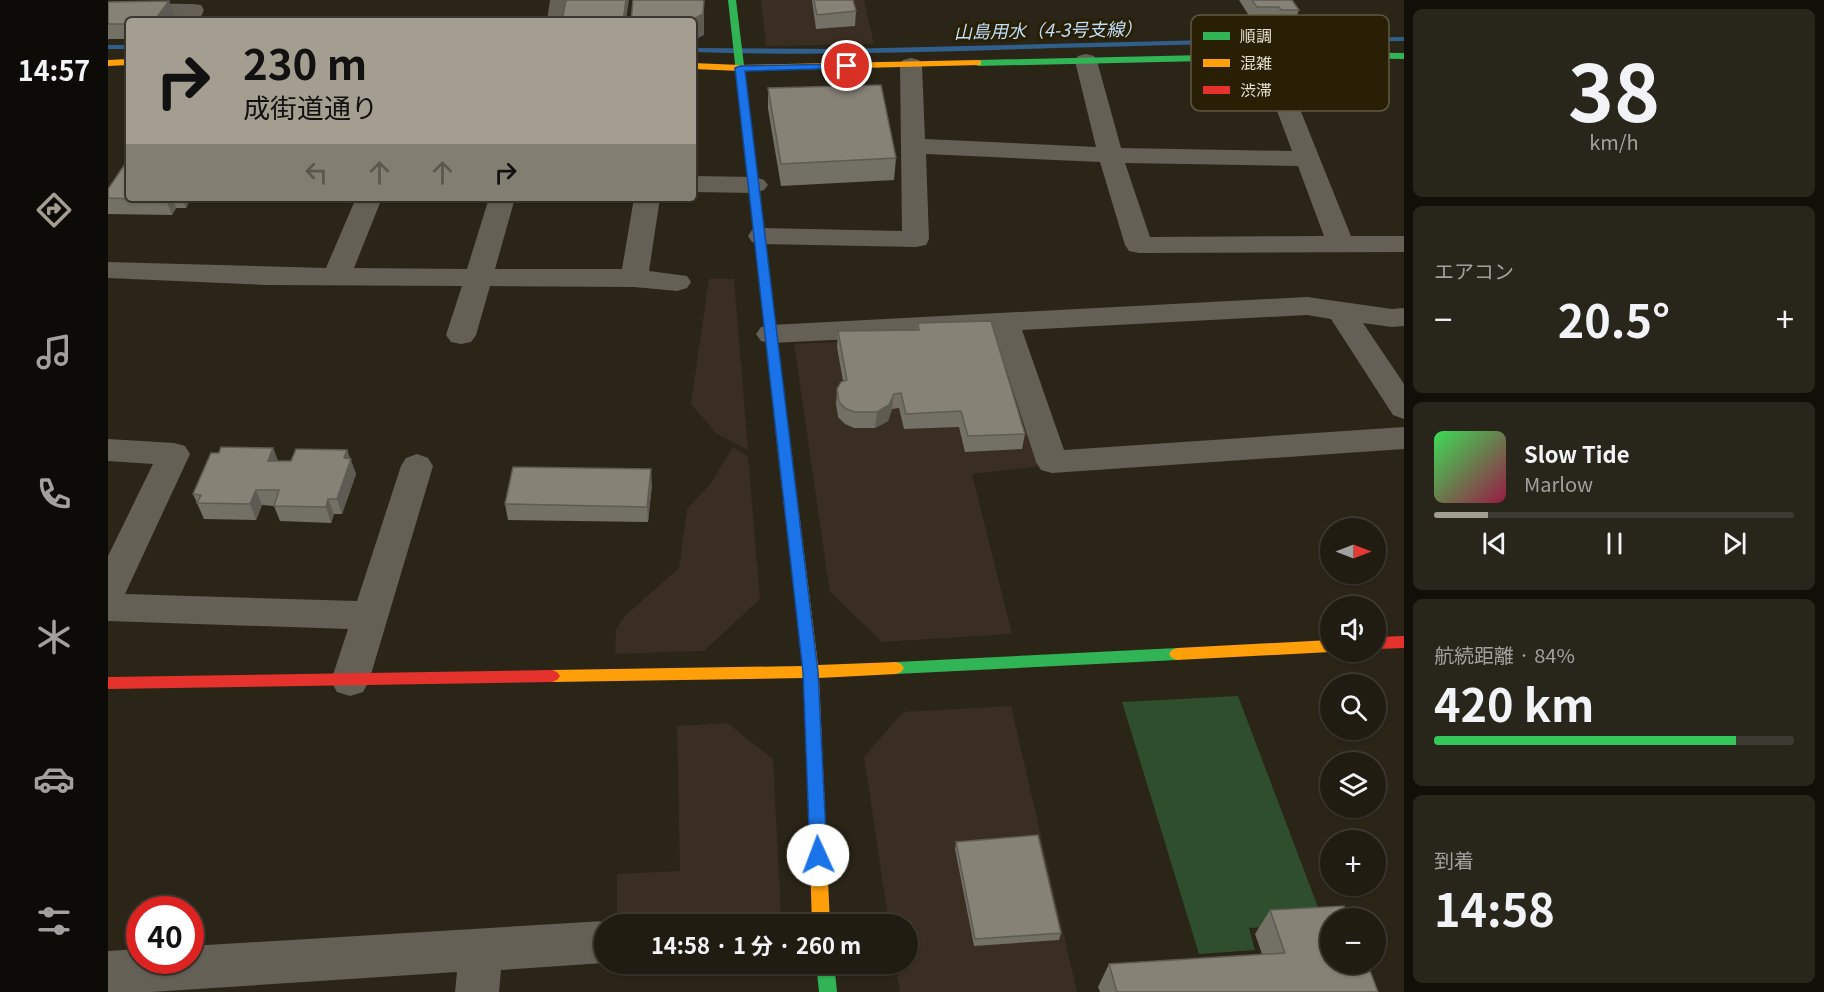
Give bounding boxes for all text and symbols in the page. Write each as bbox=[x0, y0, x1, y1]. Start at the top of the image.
water label: 山島用水（4-3号支線） bbox=[954, 14, 1142, 44]
legend bbox=[1191, 15, 1389, 111]
text: 順調 bbox=[1240, 23, 1272, 47]
text: 230 m bbox=[243, 31, 367, 92]
text: 38 bbox=[1568, 32, 1660, 144]
pin bbox=[821, 40, 872, 91]
icon: right bbox=[144, 42, 222, 120]
icon: arrive bbox=[830, 49, 863, 82]
text: 14:57 bbox=[18, 50, 90, 89]
text: 混雑 bbox=[1240, 50, 1272, 74]
text: 渋滞 bbox=[1240, 77, 1272, 101]
text: 成街道通り bbox=[243, 87, 378, 126]
text: km/h bbox=[1589, 127, 1639, 156]
icon: left bbox=[300, 156, 333, 189]
icon: ahead bbox=[363, 156, 396, 189]
icon: ahead bbox=[426, 156, 459, 189]
icon: right bbox=[489, 156, 522, 189]
icon: directions bbox=[33, 189, 75, 231]
text: エアコン bbox=[1434, 256, 1514, 285]
text: 20.5° bbox=[1558, 286, 1670, 351]
text: − bbox=[1434, 294, 1452, 342]
text: + bbox=[1776, 294, 1794, 342]
icon: music bbox=[33, 331, 75, 373]
text: Slow Tide bbox=[1524, 437, 1630, 469]
text: Marlow bbox=[1524, 469, 1593, 498]
icon: phone bbox=[33, 473, 75, 515]
north arrow bbox=[1320, 518, 1386, 584]
map controls bbox=[1320, 518, 1386, 974]
icon: previous bbox=[1478, 527, 1511, 560]
icon: pause bbox=[1598, 527, 1631, 560]
icon: next bbox=[1718, 527, 1751, 560]
button: sound bbox=[1320, 596, 1386, 662]
icon: climate bbox=[33, 616, 75, 658]
text: 航続距離 · 84% bbox=[1434, 640, 1575, 669]
text: 420 km bbox=[1434, 670, 1594, 735]
button: search bbox=[1320, 674, 1386, 740]
button: layers bbox=[1320, 752, 1386, 818]
icon: car bbox=[33, 758, 75, 800]
position arrow bbox=[786, 823, 850, 887]
button: + bbox=[1320, 830, 1386, 896]
text: 到着 bbox=[1434, 845, 1474, 874]
text: 14:58 bbox=[1434, 875, 1555, 940]
speed limit sign: 40 bbox=[126, 896, 204, 974]
icon: filters bbox=[33, 900, 75, 942]
button: − bbox=[1320, 908, 1386, 974]
text: 14:58 · 1 分 · 260 m bbox=[651, 928, 861, 960]

